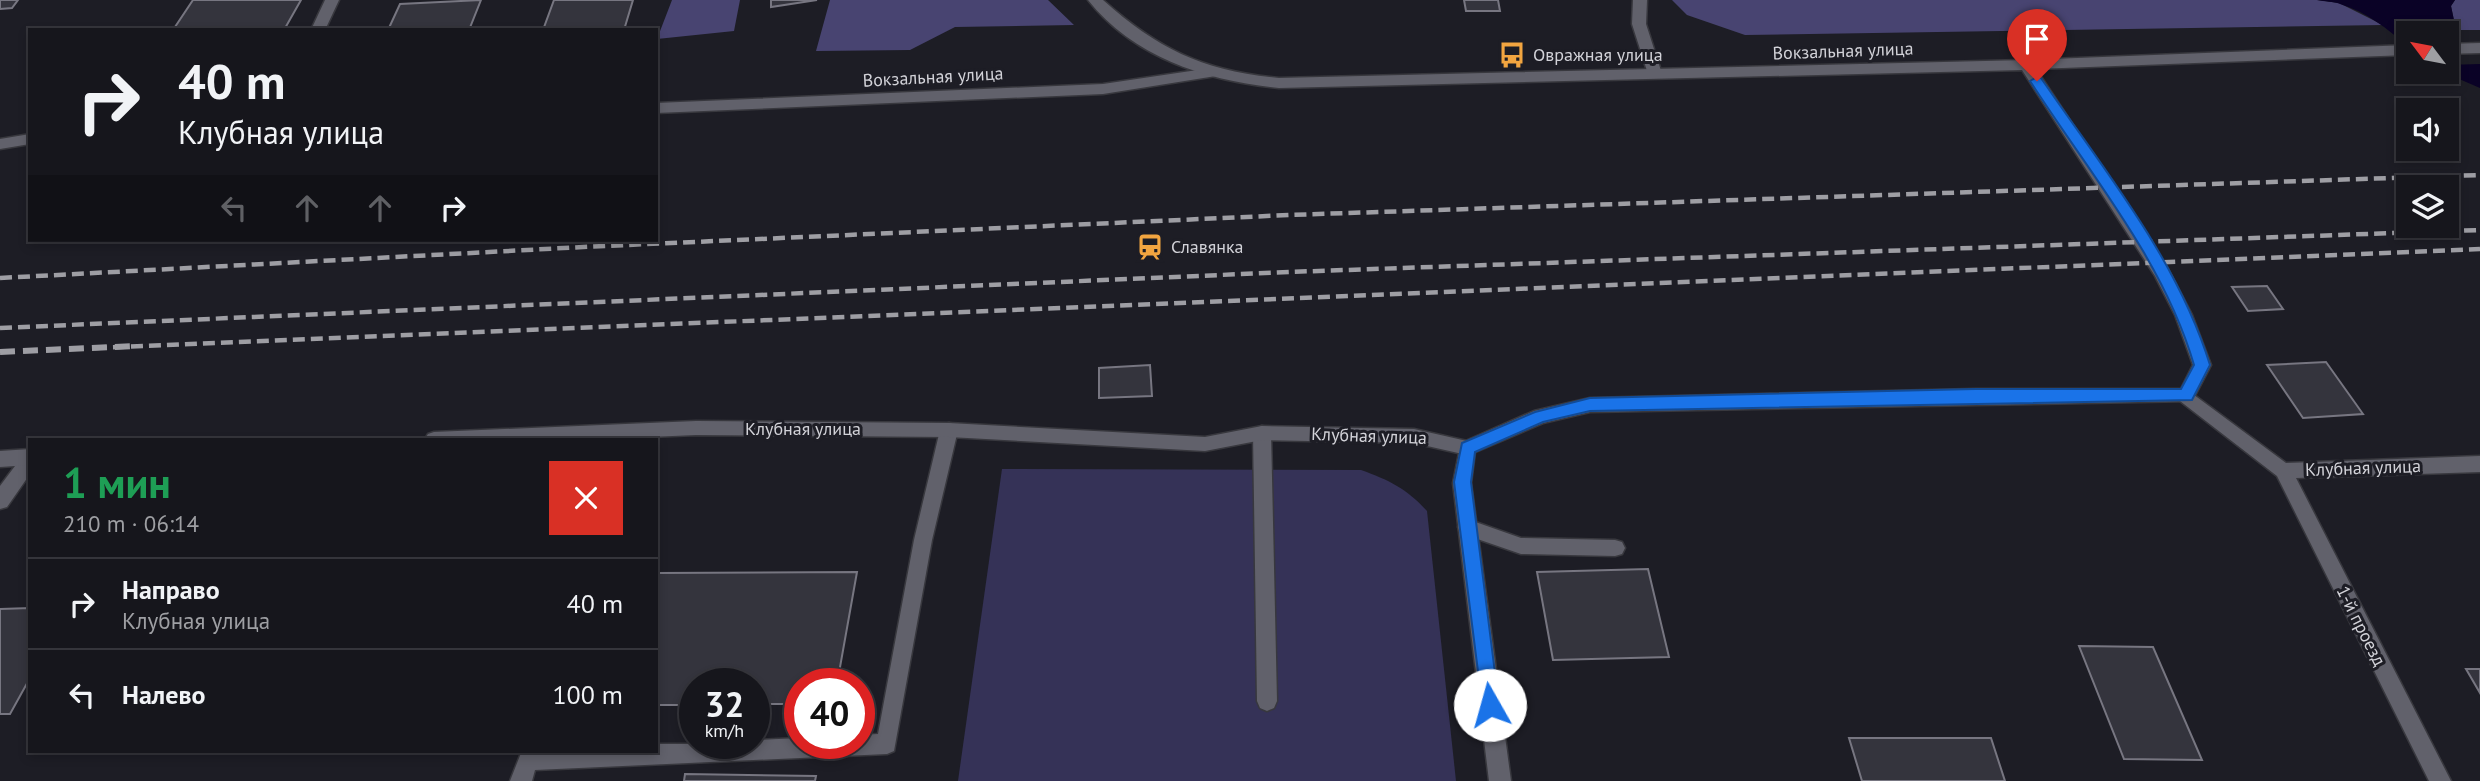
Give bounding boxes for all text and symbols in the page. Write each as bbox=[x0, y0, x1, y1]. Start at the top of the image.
pin bbox=[2007, 9, 2067, 81]
icon: arrive bbox=[2018, 20, 2056, 58]
north arrow bbox=[2396, 21, 2459, 84]
map controls bbox=[2396, 21, 2459, 238]
street label: Вокзальная улица bbox=[1772, 37, 1914, 64]
bus stop icon: Овражная улица bbox=[1497, 40, 1527, 70]
place label: Овражная улица bbox=[1533, 43, 1663, 66]
text: 40 m bbox=[178, 49, 285, 113]
icon: right bbox=[63, 56, 154, 147]
street label: Вокзальная улица bbox=[862, 61, 1004, 92]
button: sound bbox=[2396, 98, 2459, 161]
text: Клубная улица bbox=[178, 111, 384, 153]
button: layers bbox=[2396, 175, 2459, 238]
icon: left bbox=[215, 189, 253, 227]
icon: ahead bbox=[288, 189, 326, 227]
icon: ahead bbox=[361, 189, 399, 227]
icon: right bbox=[434, 189, 472, 227]
station icon: Славянка bbox=[1135, 232, 1165, 262]
place label: Славянка bbox=[1171, 235, 1244, 258]
street label: Клубная улица bbox=[745, 417, 861, 440]
street label: Клубная улица bbox=[1311, 422, 1427, 449]
street label: Клубная улица bbox=[2305, 454, 2421, 481]
text: 1 мин bbox=[63, 455, 171, 510]
button: close bbox=[549, 461, 623, 535]
text: 210 m · 06:14 bbox=[63, 509, 199, 538]
text: Направо bbox=[122, 573, 220, 606]
street label: 1-й проезд bbox=[2332, 582, 2392, 670]
icon: right bbox=[63, 585, 101, 623]
text: 40 m bbox=[567, 587, 623, 620]
text: Клубная улица bbox=[122, 606, 270, 635]
speed limit sign: 40 bbox=[784, 668, 875, 759]
position arrow bbox=[1453, 668, 1527, 742]
icon: left bbox=[63, 676, 101, 714]
text: Налево bbox=[122, 678, 206, 711]
text: 100 m bbox=[552, 678, 623, 711]
text: 32 bbox=[705, 681, 744, 727]
text: km/h bbox=[705, 719, 744, 742]

